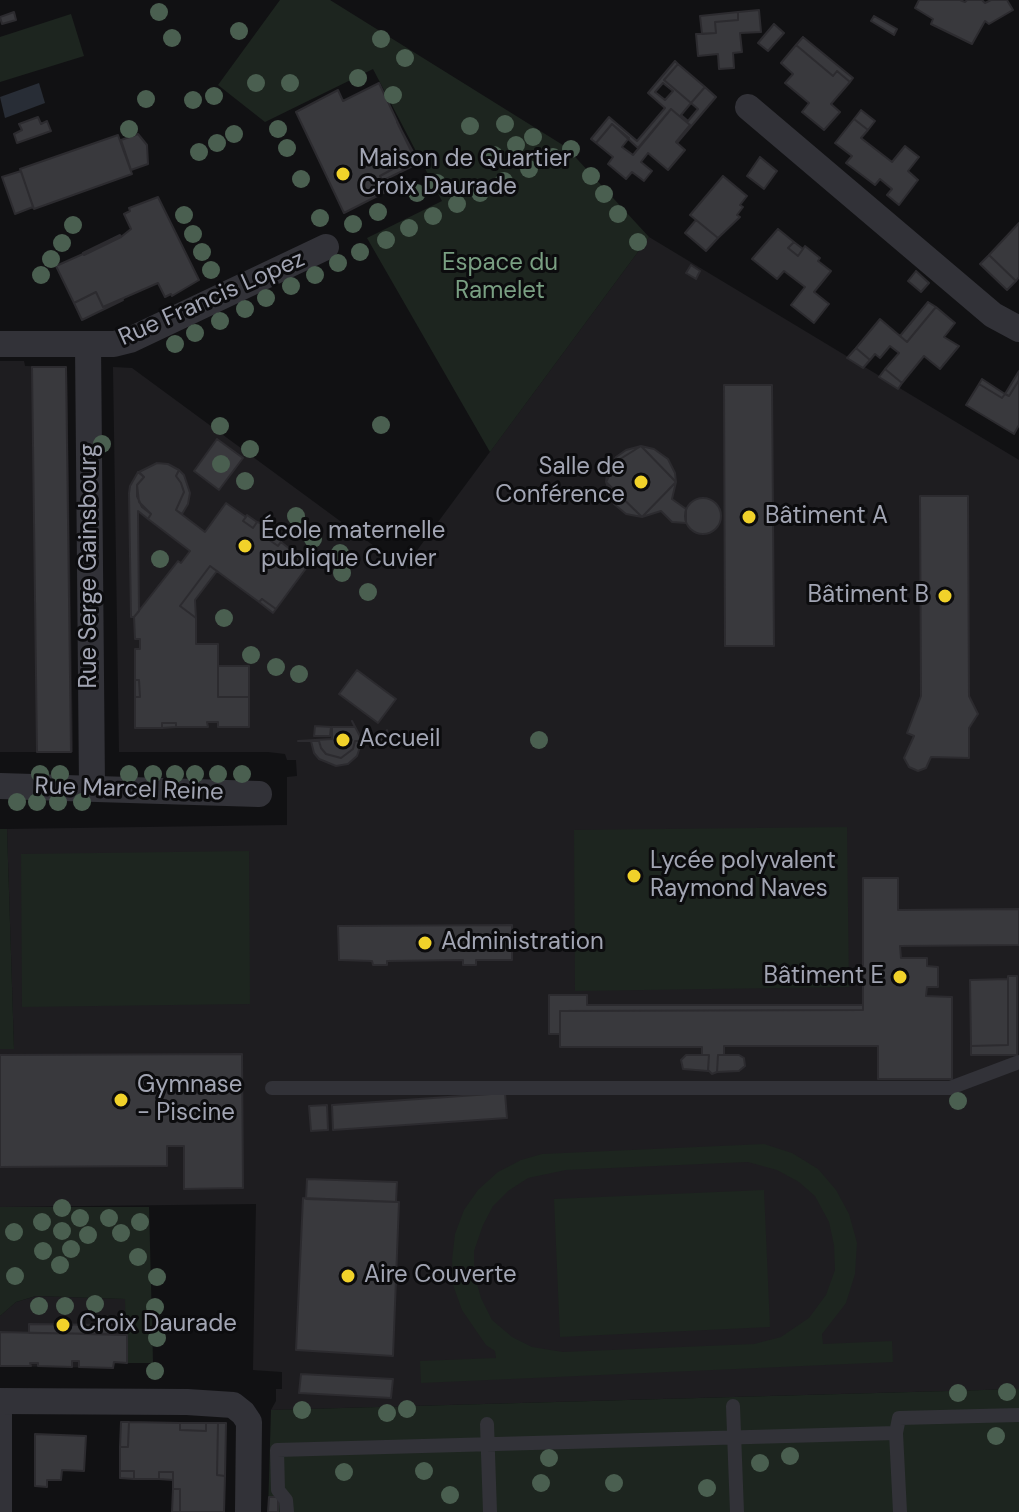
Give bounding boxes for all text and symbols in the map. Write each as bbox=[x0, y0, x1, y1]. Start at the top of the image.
place label: Maison de Quartier Croix Daurade bbox=[359, 146, 571, 202]
marker: Maison de Quartier Croix Daurade bbox=[334, 165, 352, 183]
street label: Rue Francis Lopez bbox=[115, 245, 309, 353]
park label: Espace du Ramelet bbox=[442, 250, 558, 306]
street label: Rue Serge Gainsbourg bbox=[76, 444, 104, 688]
place label: Salle de Conférence bbox=[495, 454, 625, 510]
marker: Salle de Conférence bbox=[632, 473, 650, 491]
place label: Bâtiment A bbox=[765, 503, 888, 531]
marker: Bâtiment A bbox=[740, 508, 758, 526]
place label: École maternelle publique Cuvier bbox=[261, 518, 445, 574]
marker: École maternelle publique Cuvier bbox=[236, 537, 254, 555]
place label: Bâtiment B bbox=[808, 582, 929, 610]
marker: Bâtiment B bbox=[936, 587, 954, 605]
place label: Accueil bbox=[359, 726, 440, 754]
marker: Accueil bbox=[334, 731, 352, 749]
street label: Rue Marcel Reine bbox=[34, 772, 224, 808]
place label: Lycée polyvalent Raymond Naves bbox=[650, 848, 836, 904]
marker: Lycée polyvalent Raymond Naves bbox=[625, 867, 643, 885]
place label: Administration bbox=[441, 929, 604, 957]
marker: Administration bbox=[416, 934, 434, 952]
place label: Bâtiment E bbox=[763, 963, 884, 991]
marker: Bâtiment E bbox=[891, 968, 909, 986]
place label: Gymnase - Piscine bbox=[137, 1072, 242, 1128]
marker: Gymnase - Piscine bbox=[112, 1091, 130, 1109]
place label: Aire Couverte bbox=[364, 1262, 517, 1290]
marker: Aire Couverte bbox=[339, 1267, 357, 1285]
place label: Croix Daurade bbox=[79, 1311, 237, 1339]
marker: Croix Daurade bbox=[54, 1316, 72, 1334]

